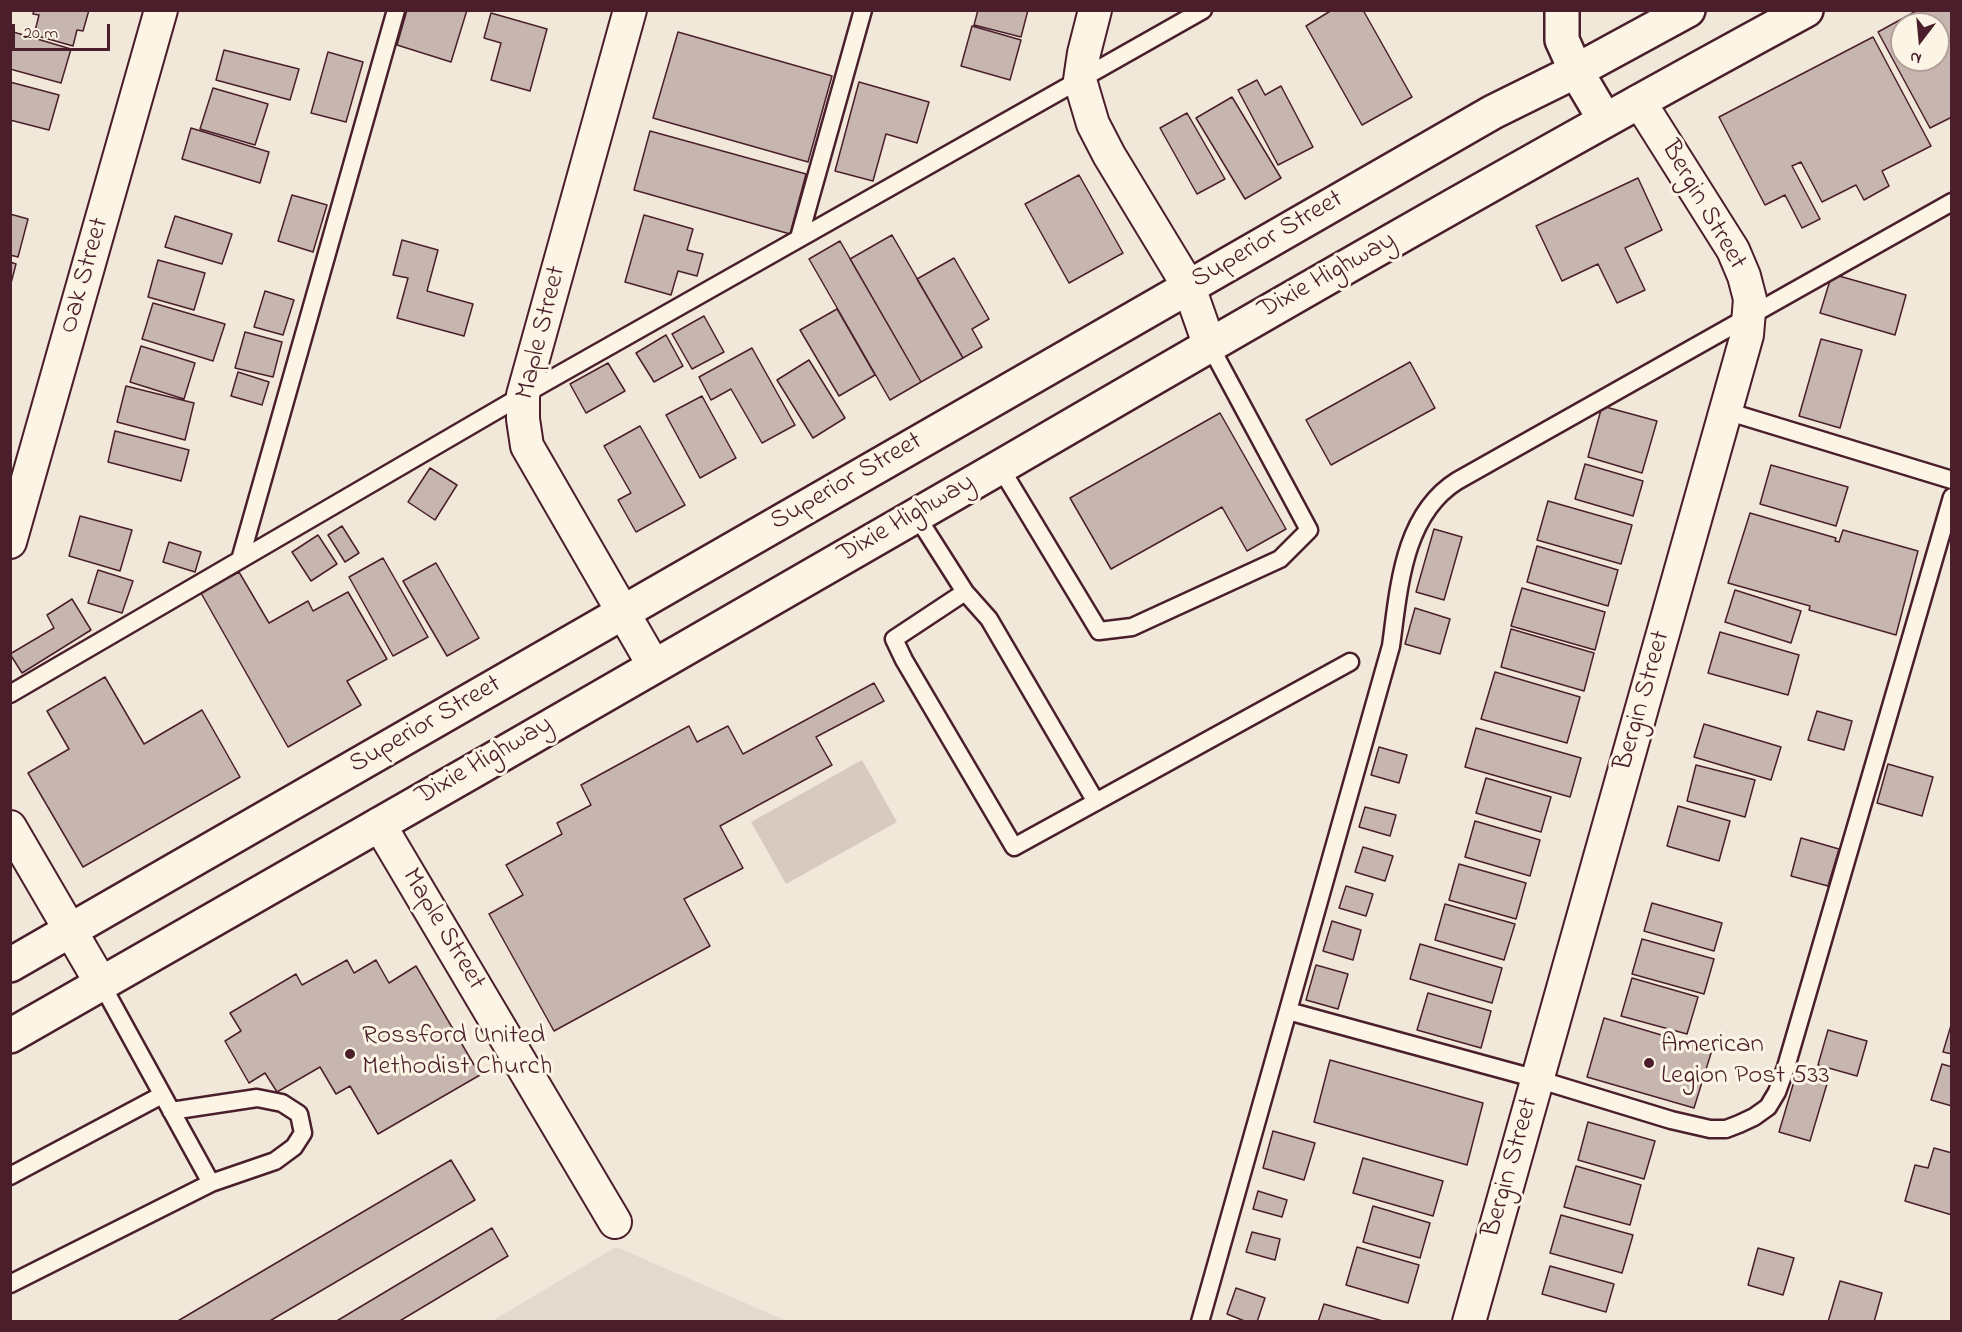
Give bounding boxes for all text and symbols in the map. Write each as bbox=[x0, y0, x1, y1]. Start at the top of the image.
scale bar bbox=[15, 12, 112, 50]
north arrow bbox=[1890, 12, 1950, 72]
text: 20 m bbox=[23, 21, 58, 47]
text: N bbox=[1907, 44, 1924, 70]
street label: Bergin Street bbox=[1652, 136, 1752, 276]
street label: Superior Street bbox=[1186, 184, 1350, 298]
street label: Oak Street bbox=[54, 214, 118, 338]
street label: Dixie Highway bbox=[1254, 226, 1402, 328]
street label: Maple Street bbox=[511, 263, 575, 403]
street label: Superior Street bbox=[765, 426, 929, 540]
street label: Dixie Highway bbox=[833, 468, 981, 572]
street label: Bergin Street bbox=[1609, 627, 1679, 775]
street label: Superior Street bbox=[344, 669, 508, 783]
street label: Dixie Highway bbox=[411, 710, 559, 814]
street label: Maple Street bbox=[393, 863, 491, 997]
place label: Rossford United Methodist Church bbox=[362, 1022, 552, 1085]
place label: American Legion Post 533 bbox=[1661, 1031, 1830, 1094]
marker: Rossford United Methodist Church bbox=[343, 1047, 357, 1061]
marker: American Legion Post 533 bbox=[1642, 1056, 1656, 1070]
street label: Bergin Street bbox=[1477, 1094, 1547, 1242]

